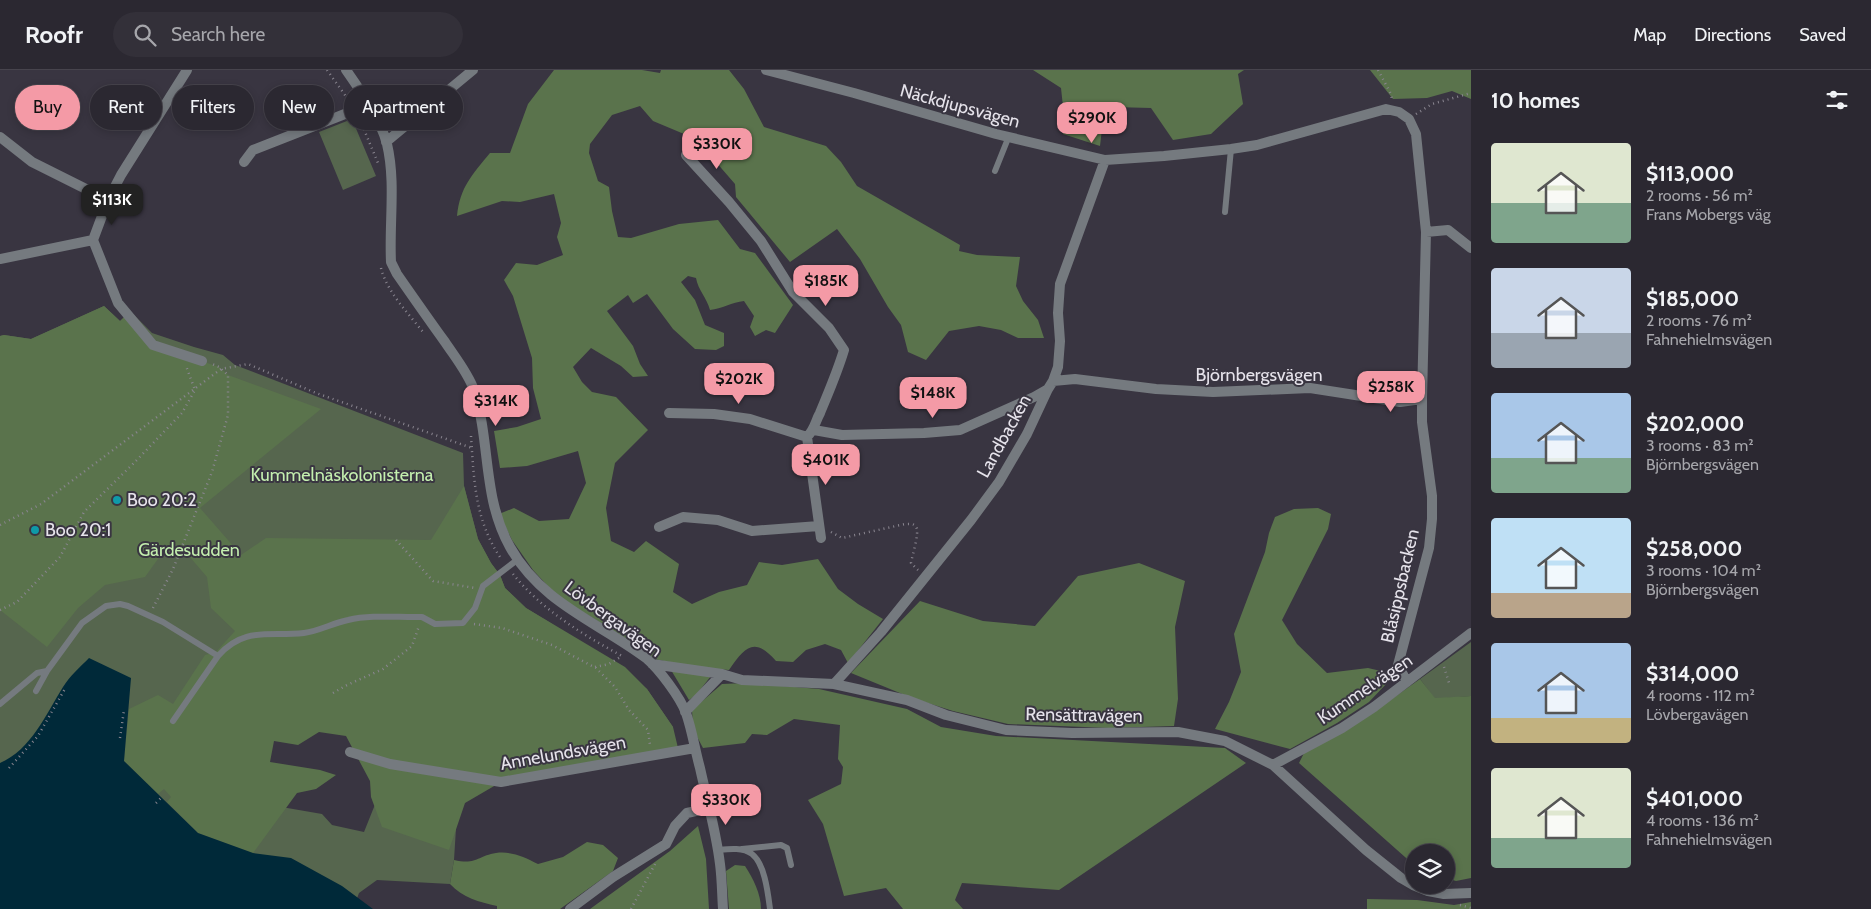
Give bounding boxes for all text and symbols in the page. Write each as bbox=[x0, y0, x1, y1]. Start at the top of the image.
search box bbox=[113, 12, 463, 57]
text: Roofr bbox=[25, 20, 83, 49]
icon: search bbox=[131, 21, 159, 49]
text: Search here bbox=[171, 23, 265, 46]
text: Map bbox=[1633, 24, 1666, 46]
text: Directions bbox=[1694, 24, 1771, 46]
text: Saved bbox=[1799, 24, 1846, 46]
street label: Näckdjupsvägen bbox=[898, 79, 1022, 133]
chip: Buy bbox=[15, 85, 80, 130]
chip: Rent bbox=[90, 85, 162, 130]
chip: Filters bbox=[172, 85, 254, 130]
chip: New bbox=[264, 85, 334, 130]
chip: Apartment bbox=[344, 85, 463, 130]
icon: filters bbox=[1823, 86, 1851, 114]
text: 10 homes bbox=[1491, 88, 1580, 113]
pin: $290K bbox=[1057, 102, 1127, 144]
text: $290K bbox=[1068, 108, 1116, 127]
pin: $330K bbox=[682, 128, 752, 170]
text: $330K bbox=[693, 134, 741, 153]
text: $113,000 bbox=[1646, 161, 1734, 186]
icon: home bbox=[1531, 163, 1591, 223]
pin: $113K bbox=[77, 184, 147, 226]
text: 2 rooms · 56 m² bbox=[1646, 186, 1753, 205]
text: $113K bbox=[92, 190, 132, 209]
text: Frans Mobergs väg bbox=[1646, 205, 1771, 224]
pin: $185K bbox=[791, 264, 861, 307]
text: $185K bbox=[804, 271, 848, 290]
text: $185,000 bbox=[1646, 286, 1739, 311]
icon: home bbox=[1531, 288, 1591, 348]
text: 2 rooms · 76 m² bbox=[1646, 311, 1752, 330]
text: Fahnehielmsvägen bbox=[1646, 330, 1772, 349]
pin: $202K bbox=[704, 362, 774, 405]
street label: Björnbergsvägen bbox=[1196, 364, 1322, 386]
text: $202K bbox=[715, 369, 763, 388]
pin: $258K bbox=[1356, 370, 1426, 413]
pin: $148K bbox=[898, 376, 968, 419]
text: $258K bbox=[1368, 377, 1414, 396]
text: $148K bbox=[911, 383, 955, 402]
pin: $314K bbox=[461, 384, 531, 427]
text: $314K bbox=[474, 391, 518, 410]
street label: Landbacken bbox=[972, 391, 1036, 481]
text: $202,000 bbox=[1646, 411, 1744, 436]
icon: home bbox=[1531, 413, 1591, 473]
text: 3 rooms · 83 m² bbox=[1646, 436, 1754, 455]
pin: $401K bbox=[791, 444, 861, 486]
text: $401K bbox=[803, 450, 849, 469]
text: Björnbergsvägen bbox=[1646, 455, 1759, 474]
park label: Kummelnäskolonisterna bbox=[251, 464, 434, 486]
place label: Boo 20:2 bbox=[127, 489, 197, 511]
marker: Boo 20:2 bbox=[111, 494, 123, 506]
place label: Boo 20:1 bbox=[45, 519, 111, 541]
marker: Boo 20:1 bbox=[29, 524, 41, 536]
street label: Blåsippsbacken bbox=[1376, 527, 1424, 645]
text: $258,000 bbox=[1646, 536, 1742, 561]
icon: home bbox=[1531, 538, 1591, 598]
park label: Gärdesudden bbox=[138, 539, 240, 561]
text: 3 rooms · 104 m² bbox=[1646, 561, 1761, 580]
street label: Lövbergavägen bbox=[560, 576, 666, 662]
text: Björnbergsvägen bbox=[1646, 580, 1759, 599]
street label: Kummelvägen bbox=[1313, 649, 1417, 729]
text: $314,000 bbox=[1646, 661, 1739, 686]
icon: home bbox=[1531, 663, 1591, 723]
text: 4 rooms · 112 m² bbox=[1646, 686, 1755, 705]
street label: Rensättravägen bbox=[1025, 703, 1143, 727]
text: Lövbergavägen bbox=[1646, 705, 1748, 724]
street label: Annelundsvägen bbox=[498, 731, 628, 775]
pin: $330K bbox=[691, 784, 761, 826]
text: $401,000 bbox=[1646, 786, 1743, 811]
icon: home bbox=[1531, 788, 1591, 848]
text: $330K bbox=[702, 790, 750, 809]
text: 4 rooms · 136 m² bbox=[1646, 811, 1759, 830]
text: Fahnehielmsvägen bbox=[1646, 830, 1772, 849]
map controls bbox=[1405, 844, 1455, 894]
button: layers bbox=[1405, 844, 1455, 894]

